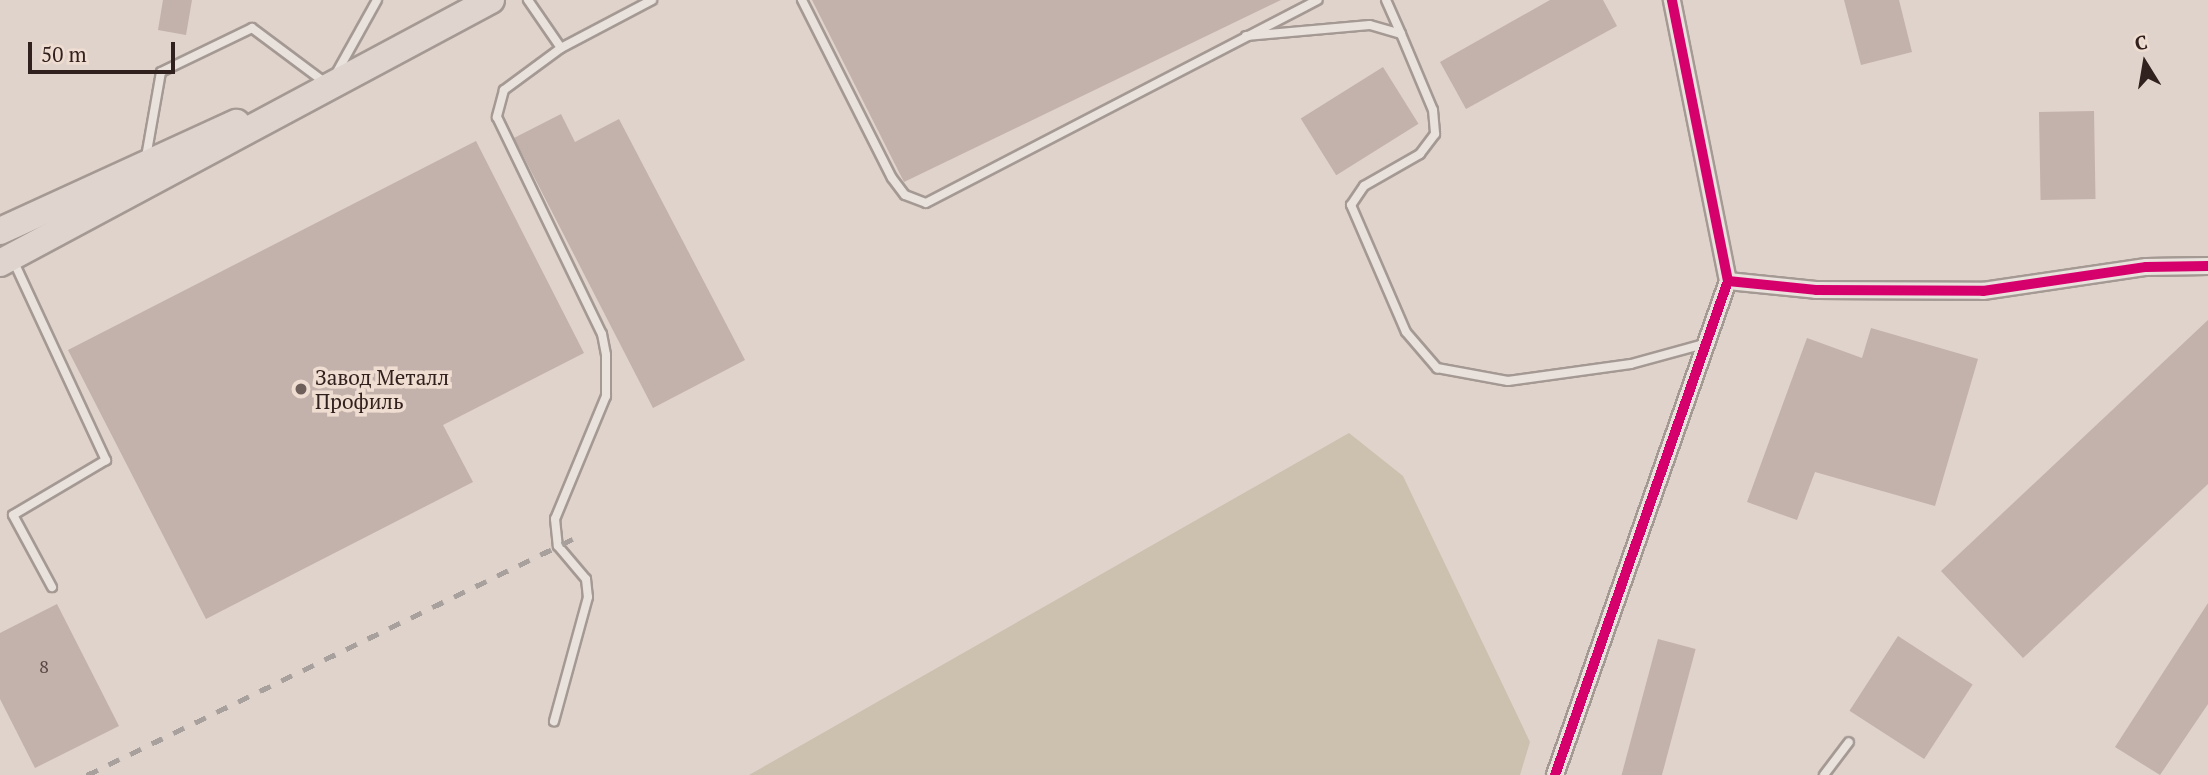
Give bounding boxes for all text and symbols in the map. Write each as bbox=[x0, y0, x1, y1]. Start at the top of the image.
scale bar bbox=[32, 28, 178, 72]
north arrow bbox=[2110, 28, 2180, 98]
text: С bbox=[2132, 28, 2149, 55]
text: 50 m bbox=[41, 40, 87, 68]
place label: Завод Металл Профиль bbox=[315, 364, 449, 414]
marker: Завод Металл Профиль bbox=[293, 381, 309, 397]
house number: 8 bbox=[39, 655, 49, 677]

